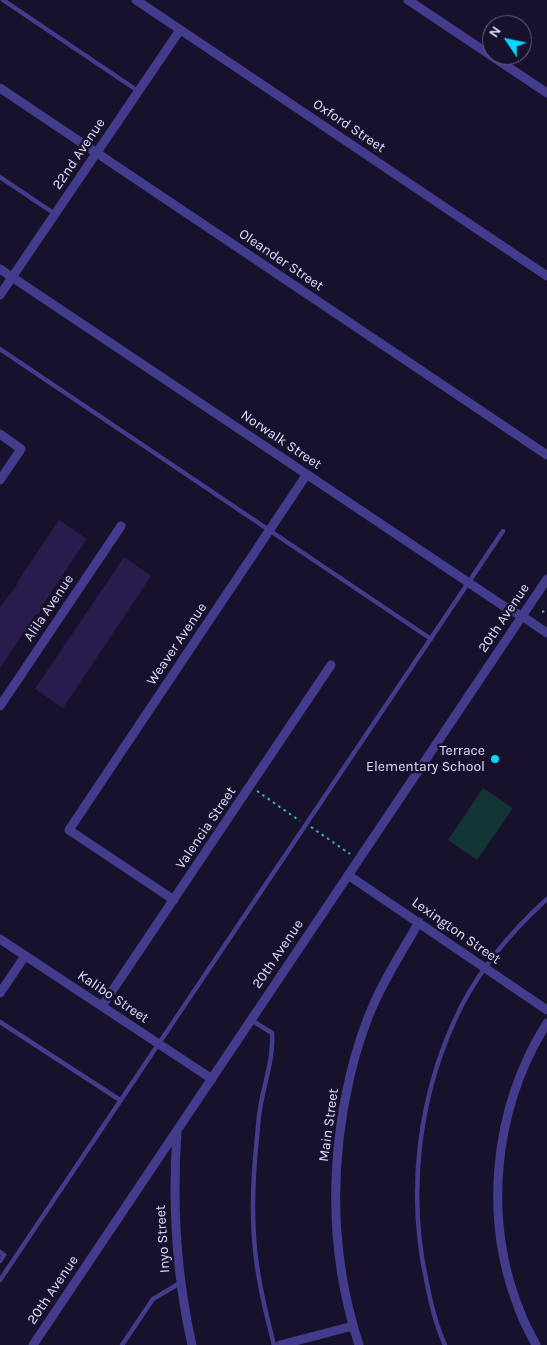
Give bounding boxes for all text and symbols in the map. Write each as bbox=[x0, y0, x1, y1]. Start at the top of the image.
north arrow bbox=[482, 15, 532, 65]
text: N bbox=[485, 23, 505, 41]
street label: Oxford Street bbox=[310, 96, 388, 156]
street label: 22nd Avenue bbox=[49, 115, 109, 193]
street label: Oleander Street bbox=[235, 225, 327, 295]
street label: Norwalk Street bbox=[237, 407, 325, 473]
street label: Alila Avenue bbox=[20, 571, 78, 645]
street label: 20th Avenue bbox=[475, 580, 533, 656]
street label: Weaver Avenue bbox=[143, 600, 211, 688]
place label: Terrace Elementary School bbox=[366, 743, 485, 776]
marker: Terrace Elementary School bbox=[489, 753, 501, 765]
street label: Valencia Street bbox=[172, 784, 240, 872]
street label: Lexington Street bbox=[408, 894, 504, 968]
street label: 20th Avenue bbox=[249, 916, 307, 992]
street label: Kalibo Street bbox=[74, 967, 152, 1027]
street label: Main Street bbox=[316, 1087, 342, 1163]
street label: Inyo Street bbox=[152, 1204, 174, 1274]
street label: 20th Avenue bbox=[24, 1252, 82, 1328]

